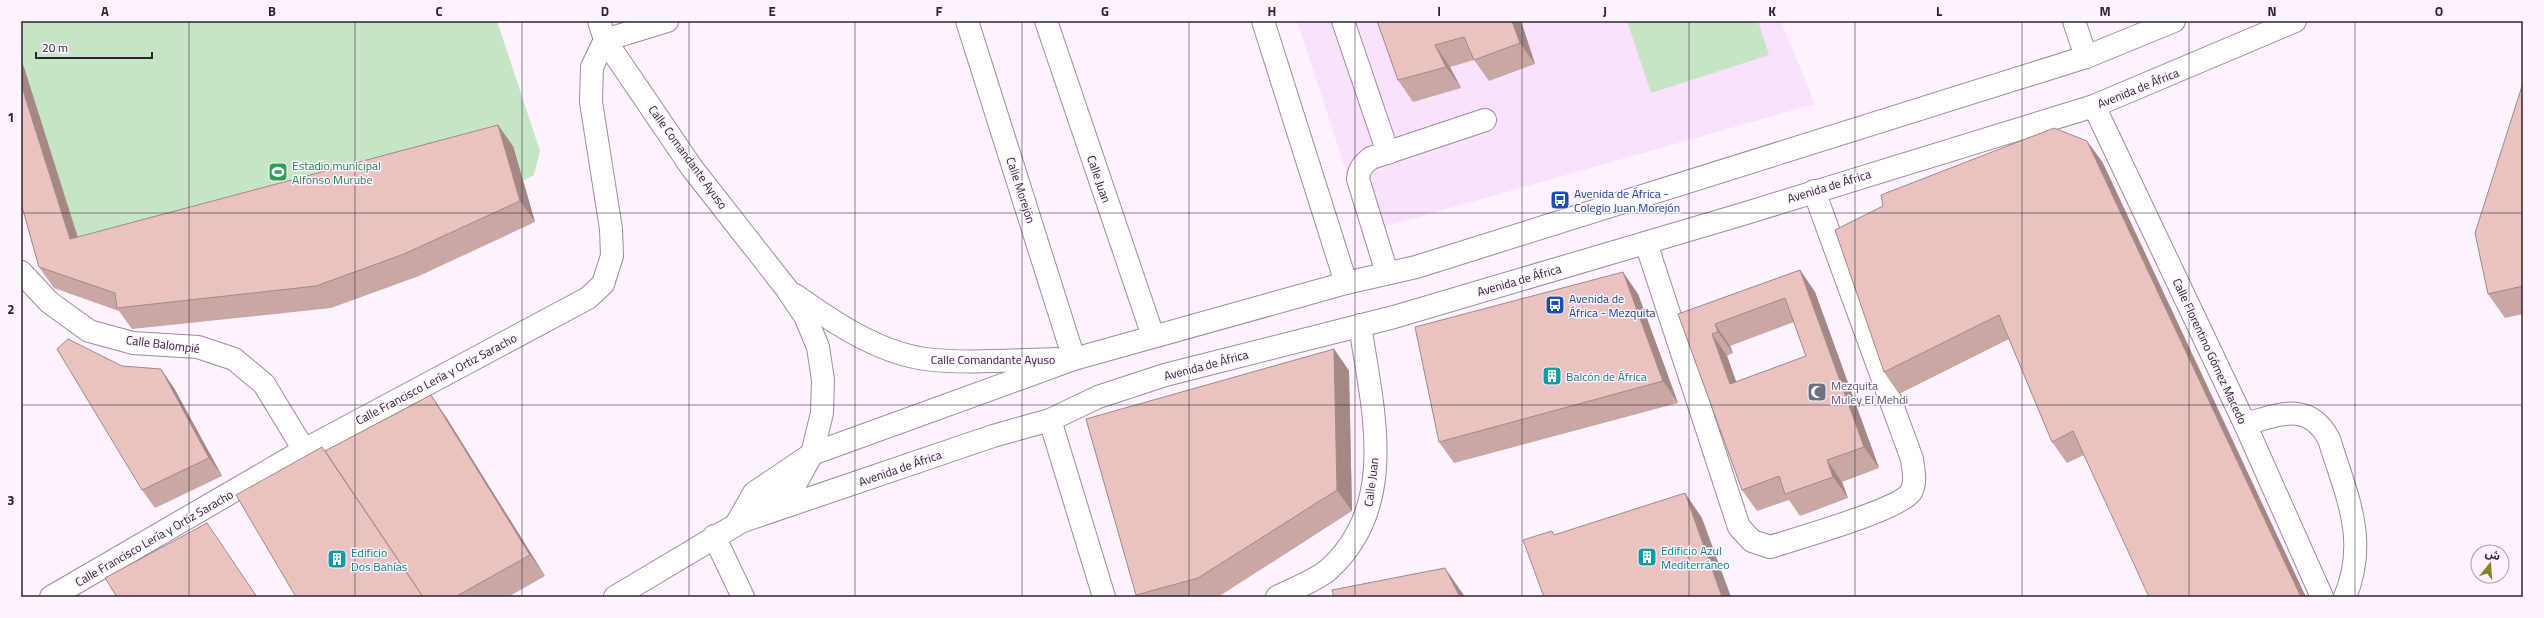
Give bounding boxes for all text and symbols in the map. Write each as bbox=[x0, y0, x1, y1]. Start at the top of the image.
text: A bbox=[101, 1, 109, 21]
text: B bbox=[268, 1, 276, 21]
text: C bbox=[435, 1, 443, 21]
text: D bbox=[601, 1, 609, 21]
text: E bbox=[768, 1, 776, 21]
text: F bbox=[936, 1, 943, 21]
text: G bbox=[1101, 1, 1109, 21]
text: H bbox=[1268, 1, 1276, 21]
text: I bbox=[1437, 1, 1441, 21]
text: J bbox=[1603, 1, 1607, 21]
text: K bbox=[1768, 1, 1776, 21]
text: L bbox=[1936, 1, 1942, 21]
text: M bbox=[2099, 1, 2111, 21]
text: N bbox=[2267, 1, 2277, 21]
text: O bbox=[2435, 1, 2443, 21]
scale bar bbox=[36, 34, 152, 60]
text: 20 m bbox=[42, 38, 68, 57]
street label: Avenida de África bbox=[2094, 63, 2182, 113]
street label: Calle Comandante Ayuso bbox=[644, 101, 732, 213]
text: 1 bbox=[7, 107, 15, 127]
street label: Calle Juan bbox=[1082, 153, 1116, 205]
street label: Calle Morejón bbox=[1001, 154, 1041, 226]
place label: Estadio municipal Alfonso Murube bbox=[292, 156, 381, 189]
sports icon: Estadio municipal Alfonso Murube bbox=[267, 161, 289, 183]
street label: Avenida de África bbox=[1785, 164, 1873, 208]
place label: Avenida de África - Colegio Juan Morejón bbox=[1574, 184, 1680, 217]
bus stop icon: Avenida de África - Colegio Juan Morejón bbox=[1549, 189, 1571, 211]
street label: Avenida de África bbox=[1475, 259, 1563, 301]
street label: Calle Florentino Gómez Macedo bbox=[2168, 275, 2252, 427]
place label: Avenida de África - Mezquita bbox=[1569, 289, 1656, 322]
bus stop icon: Avenida de África - Mezquita bbox=[1544, 294, 1566, 316]
text: 2 bbox=[7, 299, 15, 319]
street label: Calle Francisco Lería y Ortiz Saracho bbox=[352, 328, 520, 430]
street label: Calle Balompié bbox=[125, 330, 201, 358]
street label: Avenida de África bbox=[1162, 345, 1250, 385]
street label: Calle Comandante Ayuso bbox=[931, 350, 1055, 369]
building icon: Balcón de África bbox=[1541, 365, 1563, 387]
place label: Balcón de África bbox=[1566, 367, 1647, 386]
place label: Mezquita Muley El Mehdi bbox=[1831, 376, 1908, 409]
mosque icon: Mezquita Muley El Mehdi bbox=[1806, 381, 1828, 403]
street label: Avenida de África bbox=[856, 445, 944, 491]
street label: Calle Juan bbox=[1359, 456, 1383, 508]
street label: Calle Francisco Lería y Ortiz Saracho bbox=[71, 485, 237, 591]
text: 3 bbox=[7, 490, 15, 510]
place label: Edificio Azul Mediterráneo bbox=[1661, 541, 1730, 574]
place label: Edificio Dos Bahías bbox=[351, 543, 408, 576]
north arrow bbox=[2470, 544, 2510, 584]
text: ش bbox=[2483, 545, 2502, 564]
building icon: Edificio Azul Mediterráneo bbox=[1636, 546, 1658, 568]
building icon: Edificio Dos Bahías bbox=[326, 548, 348, 570]

